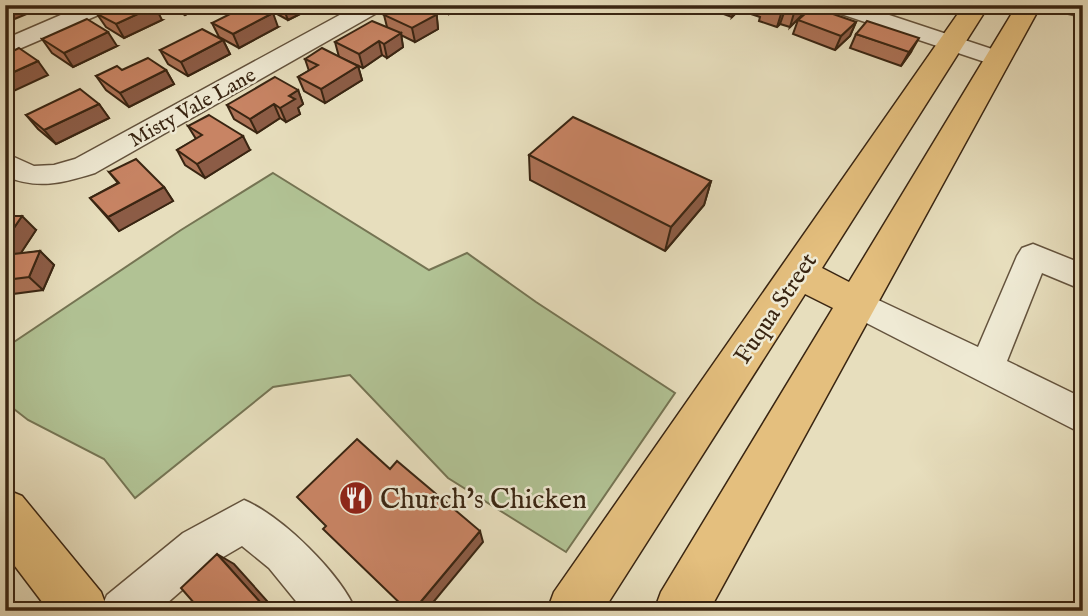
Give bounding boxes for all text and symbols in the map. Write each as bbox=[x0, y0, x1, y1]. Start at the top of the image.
street label: Misty Vale Lane bbox=[124, 62, 261, 154]
street label: Fuqua Street bbox=[728, 247, 825, 370]
restaurant icon: Church's Chicken bbox=[337, 479, 375, 517]
place label: Church's Chicken bbox=[380, 483, 587, 518]

